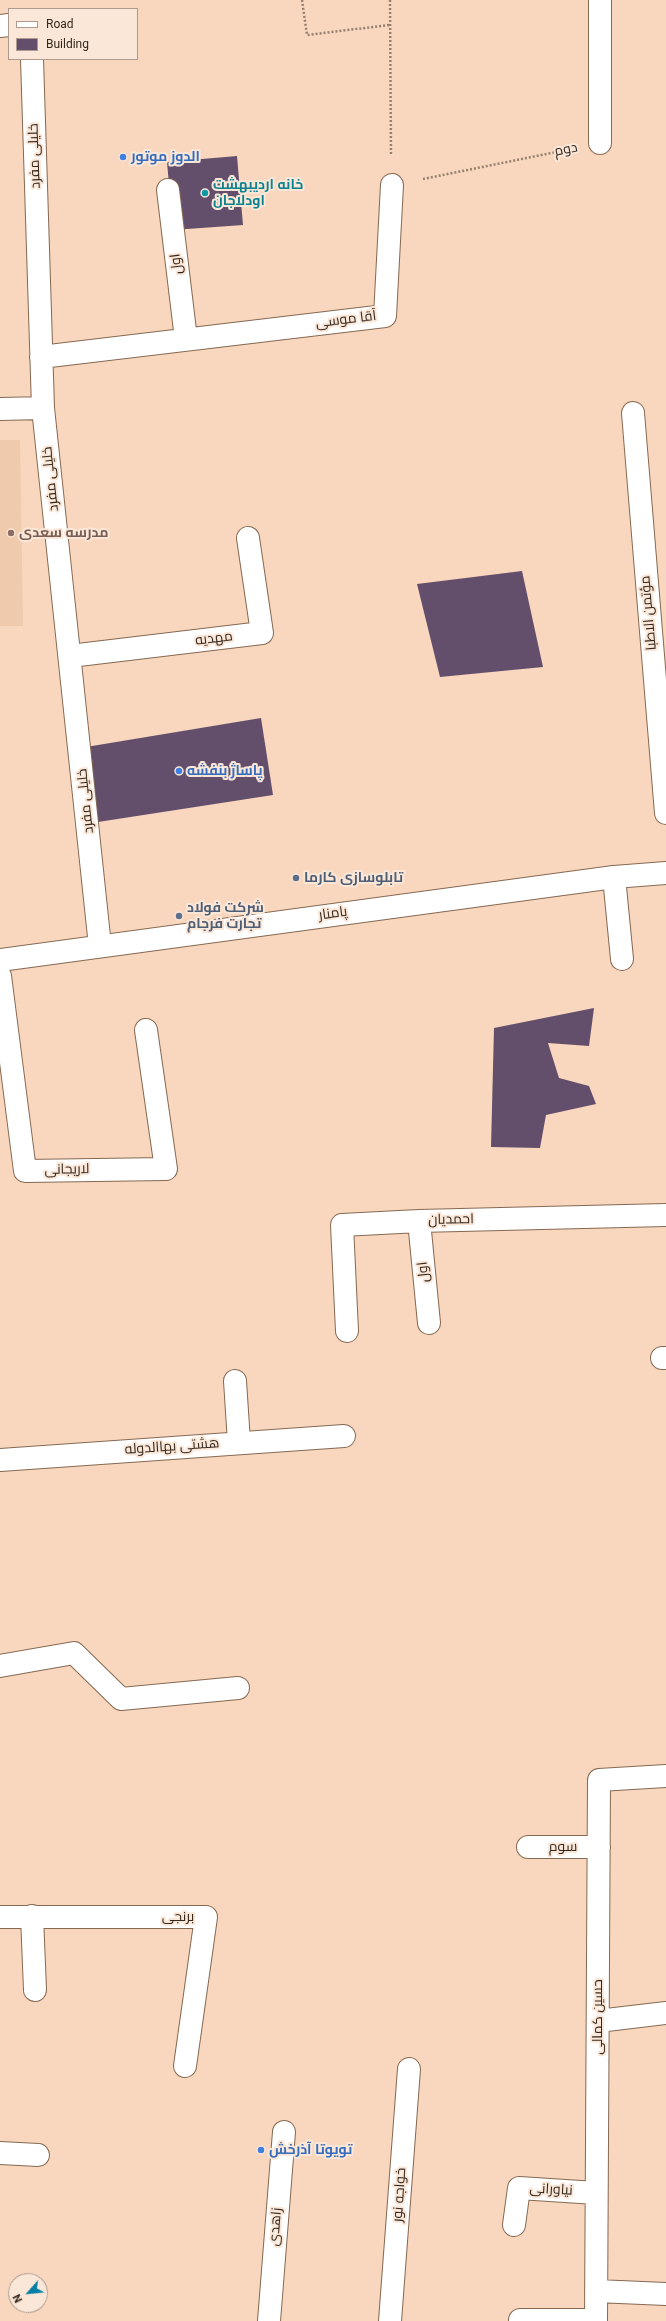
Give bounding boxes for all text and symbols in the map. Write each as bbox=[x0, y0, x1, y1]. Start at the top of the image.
legend bbox=[8, 8, 138, 60]
text: Road bbox=[46, 17, 74, 31]
text: Building bbox=[46, 37, 89, 51]
street label: خلیلی مفرد bbox=[25, 123, 45, 189]
street label: دوم bbox=[553, 140, 579, 160]
place label: الدوز موتور bbox=[131, 149, 200, 165]
marker: الدوز موتور bbox=[118, 152, 128, 162]
place label: خانه اردیبهشت اودلاجان bbox=[213, 177, 303, 210]
marker: خانه اردیبهشت اودلاجان bbox=[200, 188, 210, 198]
street label: اول bbox=[167, 253, 187, 275]
street label: آقا موسی bbox=[315, 308, 377, 332]
street label: خلیلی مفرد bbox=[39, 446, 63, 512]
place label: مدرسه سعدی bbox=[19, 525, 108, 541]
marker: مدرسه سعدی bbox=[6, 528, 16, 538]
street label: مؤتمن الاطبا bbox=[637, 575, 661, 651]
street label: مهدیه bbox=[194, 628, 234, 650]
place label: پاساژ بنفشه bbox=[187, 763, 263, 779]
marker: پاساژ بنفشه bbox=[174, 766, 184, 776]
street label: خلیلی مفرد bbox=[74, 768, 98, 834]
place label: تابلوسازی کارما bbox=[304, 870, 403, 886]
marker: تابلوسازی کارما bbox=[291, 873, 301, 883]
place label: شرکت فولاد تجارت فرجام bbox=[187, 900, 264, 932]
street label: پامنار bbox=[318, 904, 348, 924]
marker: شرکت فولاد تجارت فرجام bbox=[174, 911, 184, 921]
street label: لاریجانی bbox=[44, 1161, 90, 1179]
street label: احمدیان bbox=[428, 1211, 474, 1229]
street label: اول bbox=[415, 1261, 433, 1283]
street label: هشتی بهاالدوله bbox=[124, 1435, 220, 1459]
street label: سوم bbox=[549, 1839, 577, 1855]
street label: برنجی bbox=[162, 1909, 194, 1925]
street label: حسین کمالی bbox=[590, 1979, 606, 2055]
place label: تویوتا آذرخش bbox=[269, 2142, 352, 2158]
marker: تویوتا آذرخش bbox=[256, 2145, 266, 2155]
street label: خواجه نور bbox=[390, 2167, 410, 2223]
street label: نیاورانی bbox=[529, 2180, 573, 2200]
street label: زاهدی bbox=[266, 2207, 286, 2247]
north arrow bbox=[8, 2273, 48, 2313]
text: N bbox=[10, 2292, 25, 2305]

